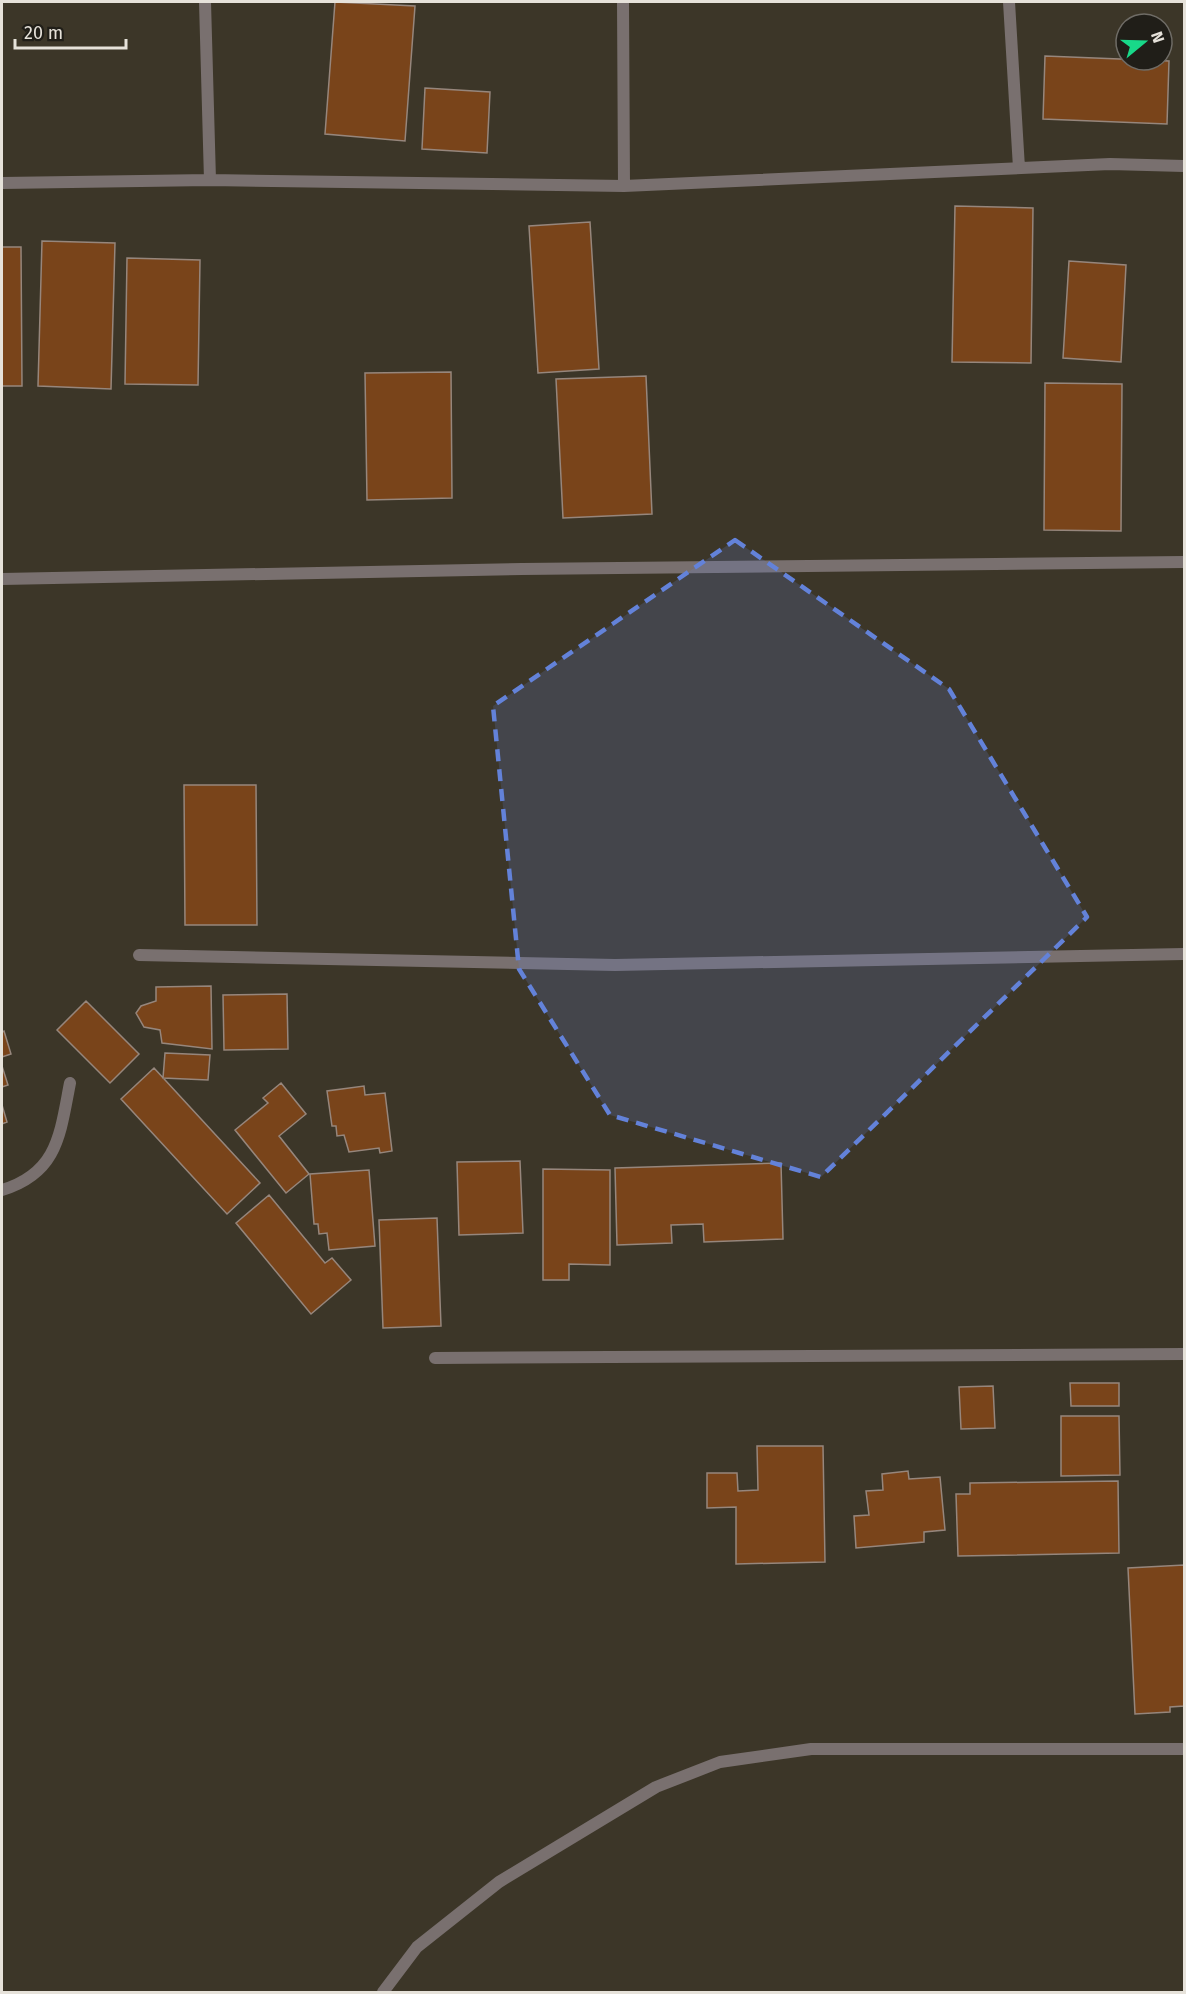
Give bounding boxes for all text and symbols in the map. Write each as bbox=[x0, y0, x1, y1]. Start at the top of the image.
scale bar bbox=[15, 12, 126, 50]
north arrow bbox=[1114, 12, 1174, 72]
text: 20 m bbox=[24, 22, 63, 44]
text: N bbox=[1147, 29, 1168, 45]

